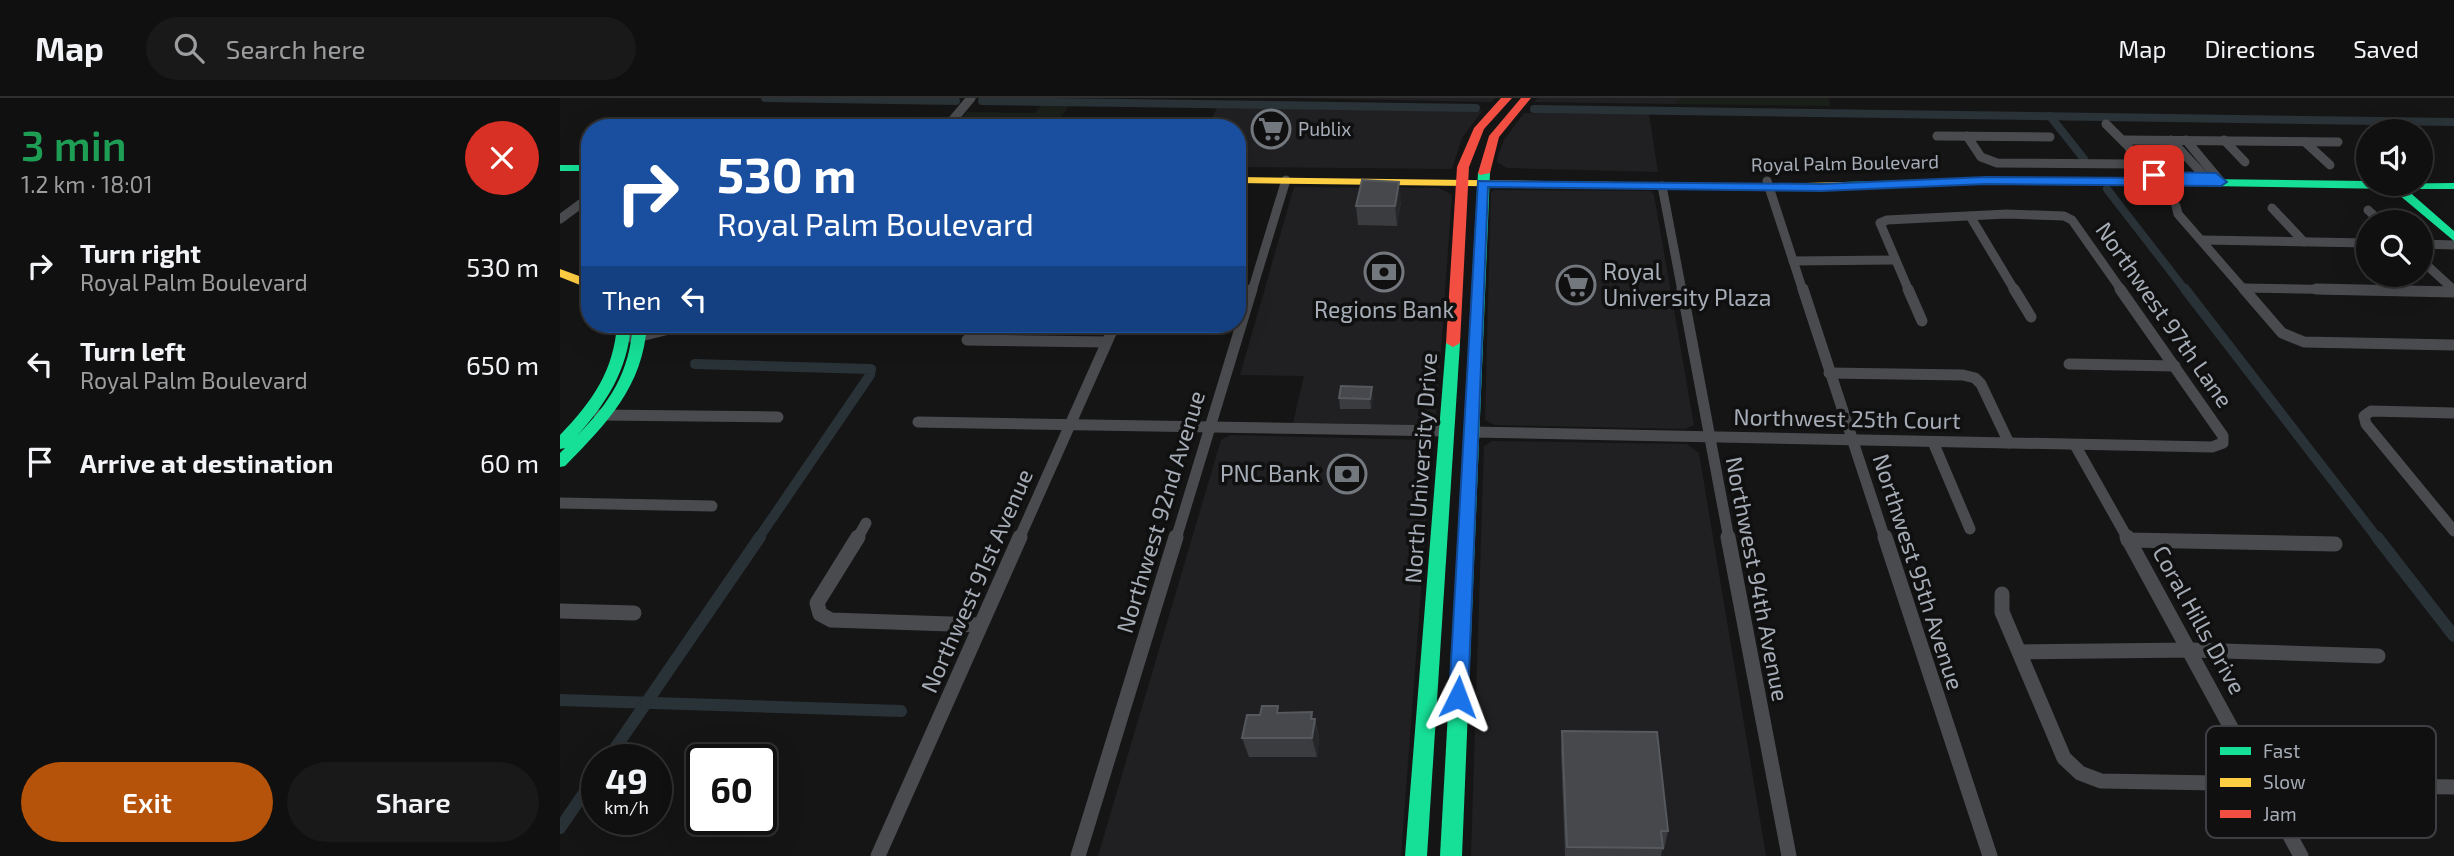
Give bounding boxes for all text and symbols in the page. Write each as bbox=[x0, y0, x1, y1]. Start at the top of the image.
search box bbox=[146, 17, 636, 80]
text: Map bbox=[35, 28, 104, 68]
icon: search bbox=[170, 29, 208, 67]
text: Search here bbox=[226, 33, 365, 64]
text: Map bbox=[2118, 34, 2166, 63]
text: Directions bbox=[2204, 34, 2315, 63]
text: Saved bbox=[2353, 34, 2419, 63]
supermarket icon: Publix bbox=[1250, 108, 1292, 150]
place label: Publix bbox=[1298, 117, 1351, 140]
text: 3 min bbox=[21, 119, 127, 169]
map controls bbox=[2356, 119, 2433, 287]
button: sound bbox=[2356, 119, 2433, 196]
button: close bbox=[465, 121, 539, 195]
text: 530 m bbox=[717, 144, 857, 203]
pin bbox=[2124, 145, 2184, 205]
icon: right bbox=[602, 147, 693, 238]
street label: Royal Palm Boulevard bbox=[1751, 149, 1939, 176]
icon: arrive bbox=[2135, 156, 2173, 194]
text: 1.2 km · 18:01 bbox=[21, 170, 153, 198]
text: Royal Palm Boulevard bbox=[717, 204, 1034, 242]
button: search bbox=[2356, 210, 2433, 287]
street label: Northwest 97th Lane bbox=[2090, 216, 2239, 412]
text: Turn right bbox=[80, 237, 201, 268]
icon: right bbox=[21, 247, 59, 285]
text: 530 m bbox=[466, 251, 539, 282]
bank icon: Regions Bank bbox=[1363, 251, 1405, 293]
place label: Royal University Plaza bbox=[1603, 257, 1771, 311]
supermarket icon: Royal University Plaza bbox=[1555, 264, 1597, 306]
text: Royal Palm Boulevard bbox=[80, 268, 308, 296]
icon: left bbox=[675, 280, 713, 318]
text: Then bbox=[602, 284, 661, 315]
place label: Regions Bank bbox=[1314, 295, 1454, 323]
text: Turn left bbox=[80, 335, 186, 366]
icon: left bbox=[21, 345, 59, 383]
text: 650 m bbox=[466, 349, 539, 380]
street label: North University Drive bbox=[1398, 352, 1442, 584]
text: Royal Palm Boulevard bbox=[80, 366, 308, 394]
street label: Northwest 92nd Avenue bbox=[1110, 387, 1210, 636]
street label: Northwest 25th Court bbox=[1733, 402, 1961, 434]
icon: arrive bbox=[21, 443, 59, 481]
text: Arrive at destination bbox=[80, 447, 333, 478]
text: 60 m bbox=[480, 447, 539, 478]
street label: Northwest 95th Avenue bbox=[1868, 450, 1970, 693]
bank icon: PNC Bank bbox=[1326, 453, 1368, 495]
street label: Northwest 94th Avenue bbox=[1721, 454, 1795, 703]
place label: PNC Bank bbox=[1220, 459, 1320, 487]
street label: Northwest 91st Avenue bbox=[914, 464, 1038, 697]
street label: Coral Hills Drive bbox=[2147, 540, 2252, 699]
position arrow bbox=[1421, 660, 1495, 734]
legend bbox=[2206, 726, 2436, 838]
text: Fast bbox=[2263, 739, 2300, 762]
speed limit sign: 60 bbox=[686, 744, 777, 835]
text: 49 bbox=[605, 759, 648, 801]
button: Exit bbox=[21, 762, 273, 842]
button: Share bbox=[287, 762, 539, 842]
text: Slow bbox=[2263, 770, 2306, 793]
text: km/h bbox=[604, 796, 649, 818]
text: Jam bbox=[2263, 802, 2297, 825]

